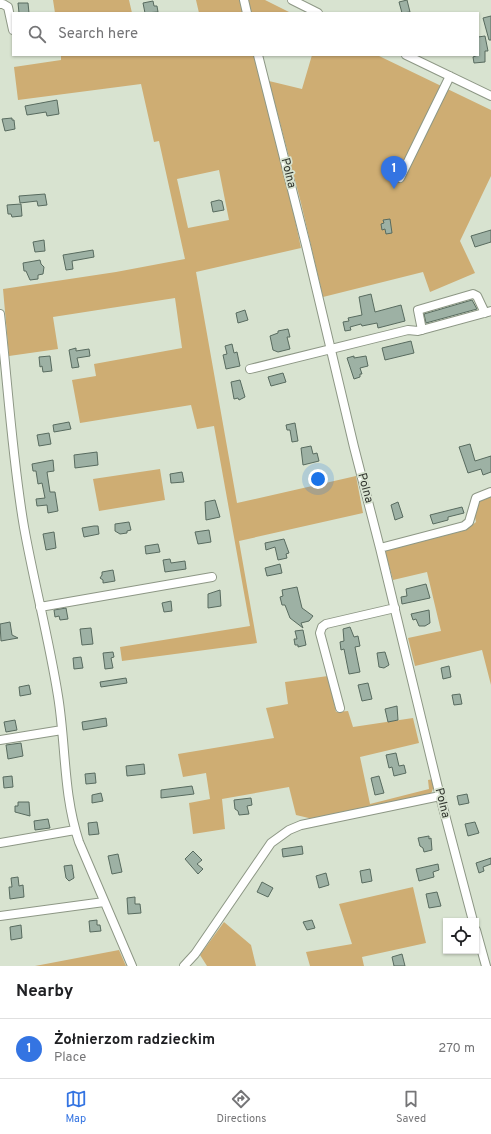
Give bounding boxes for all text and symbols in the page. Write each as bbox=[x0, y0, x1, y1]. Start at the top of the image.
search box bbox=[12, 12, 479, 56]
icon: search bbox=[26, 23, 48, 45]
text: Search here bbox=[58, 25, 138, 44]
street label: Polna bbox=[277, 156, 299, 190]
pin: 1 bbox=[381, 156, 407, 189]
your location bbox=[308, 469, 328, 489]
street label: Polna bbox=[353, 471, 377, 505]
street label: Polna bbox=[431, 786, 453, 820]
map controls bbox=[443, 918, 479, 954]
button: locate bbox=[443, 918, 479, 954]
text: Nearby bbox=[16, 981, 73, 1003]
text: Żołnierzom radzieckim bbox=[54, 1031, 215, 1050]
text: 1 bbox=[26, 1041, 32, 1057]
text: 270 m bbox=[438, 1041, 475, 1057]
text: Place bbox=[54, 1050, 86, 1066]
tab: Map bbox=[65, 1088, 87, 1126]
tab: Directions bbox=[216, 1088, 266, 1126]
tab: Saved bbox=[396, 1088, 426, 1126]

